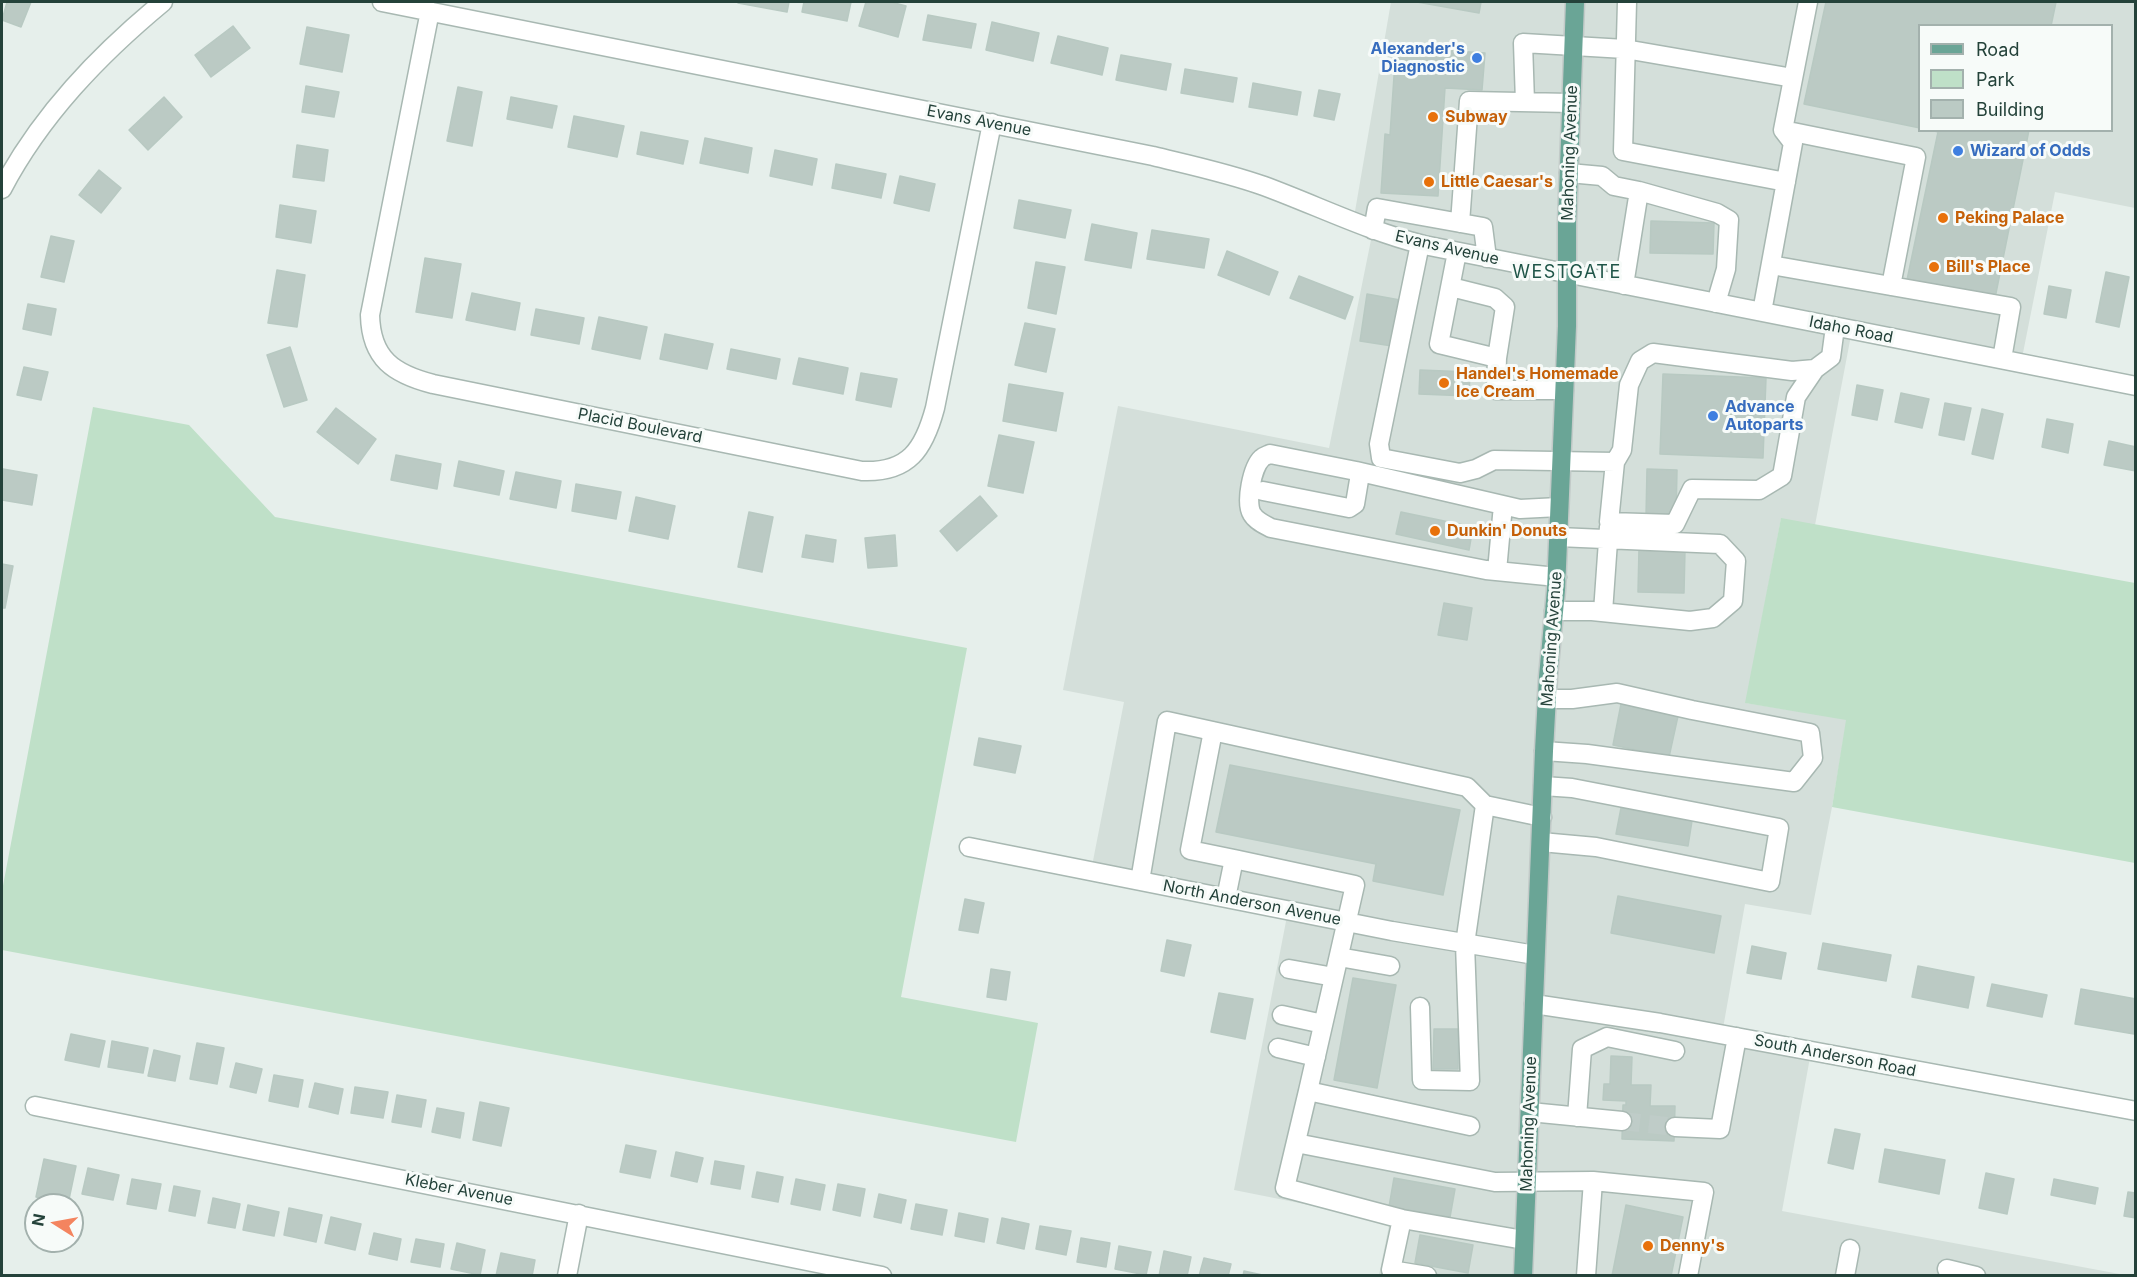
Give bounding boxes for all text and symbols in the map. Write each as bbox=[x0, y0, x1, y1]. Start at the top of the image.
legend bbox=[1918, 24, 2113, 132]
place label: Alexander's Diagnostic bbox=[1371, 39, 1465, 77]
text: Road bbox=[1976, 39, 2019, 60]
marker: Alexander's Diagnostic bbox=[1470, 51, 1484, 65]
text: Park bbox=[1976, 69, 2015, 90]
street label: Mahoning Avenue bbox=[1558, 85, 1582, 221]
text: Building bbox=[1976, 99, 2044, 120]
street label: Evans Avenue bbox=[925, 101, 1033, 141]
place label: Subway bbox=[1445, 107, 1508, 127]
marker: Subway bbox=[1426, 110, 1440, 124]
place label: Wizard of Odds bbox=[1970, 141, 2091, 161]
marker: Wizard of Odds bbox=[1951, 144, 1965, 158]
place label: Little Caesar's bbox=[1441, 172, 1553, 192]
marker: Little Caesar's bbox=[1422, 175, 1436, 189]
place label: Peking Palace bbox=[1955, 208, 2064, 228]
marker: Peking Palace bbox=[1936, 211, 1950, 225]
street label: Evans Avenue bbox=[1393, 227, 1501, 269]
place label: Bill's Place bbox=[1946, 257, 2031, 277]
marker: Bill's Place bbox=[1927, 260, 1941, 274]
district label: WESTGATE bbox=[1512, 262, 1622, 284]
street label: Idaho Road bbox=[1807, 312, 1895, 348]
place label: Handel's Homemade Ice Cream bbox=[1456, 364, 1619, 402]
marker: Handel's Homemade Ice Cream bbox=[1437, 376, 1451, 390]
place label: Advance Autoparts bbox=[1725, 397, 1803, 435]
street label: Placid Boulevard bbox=[576, 405, 704, 447]
marker: Advance Autoparts bbox=[1706, 409, 1720, 423]
place label: Dunkin' Donuts bbox=[1447, 521, 1567, 541]
marker: Dunkin' Donuts bbox=[1428, 524, 1442, 538]
street label: Mahoning Avenue bbox=[1538, 571, 1566, 707]
street label: North Anderson Avenue bbox=[1161, 876, 1343, 930]
street label: South Anderson Road bbox=[1752, 1031, 1918, 1081]
street label: Mahoning Avenue bbox=[1517, 1056, 1541, 1192]
street label: Kleber Avenue bbox=[403, 1170, 515, 1210]
north arrow bbox=[24, 1193, 84, 1253]
text: N bbox=[27, 1212, 49, 1228]
place label: Denny's bbox=[1660, 1236, 1725, 1256]
marker: Denny's bbox=[1641, 1239, 1655, 1253]

